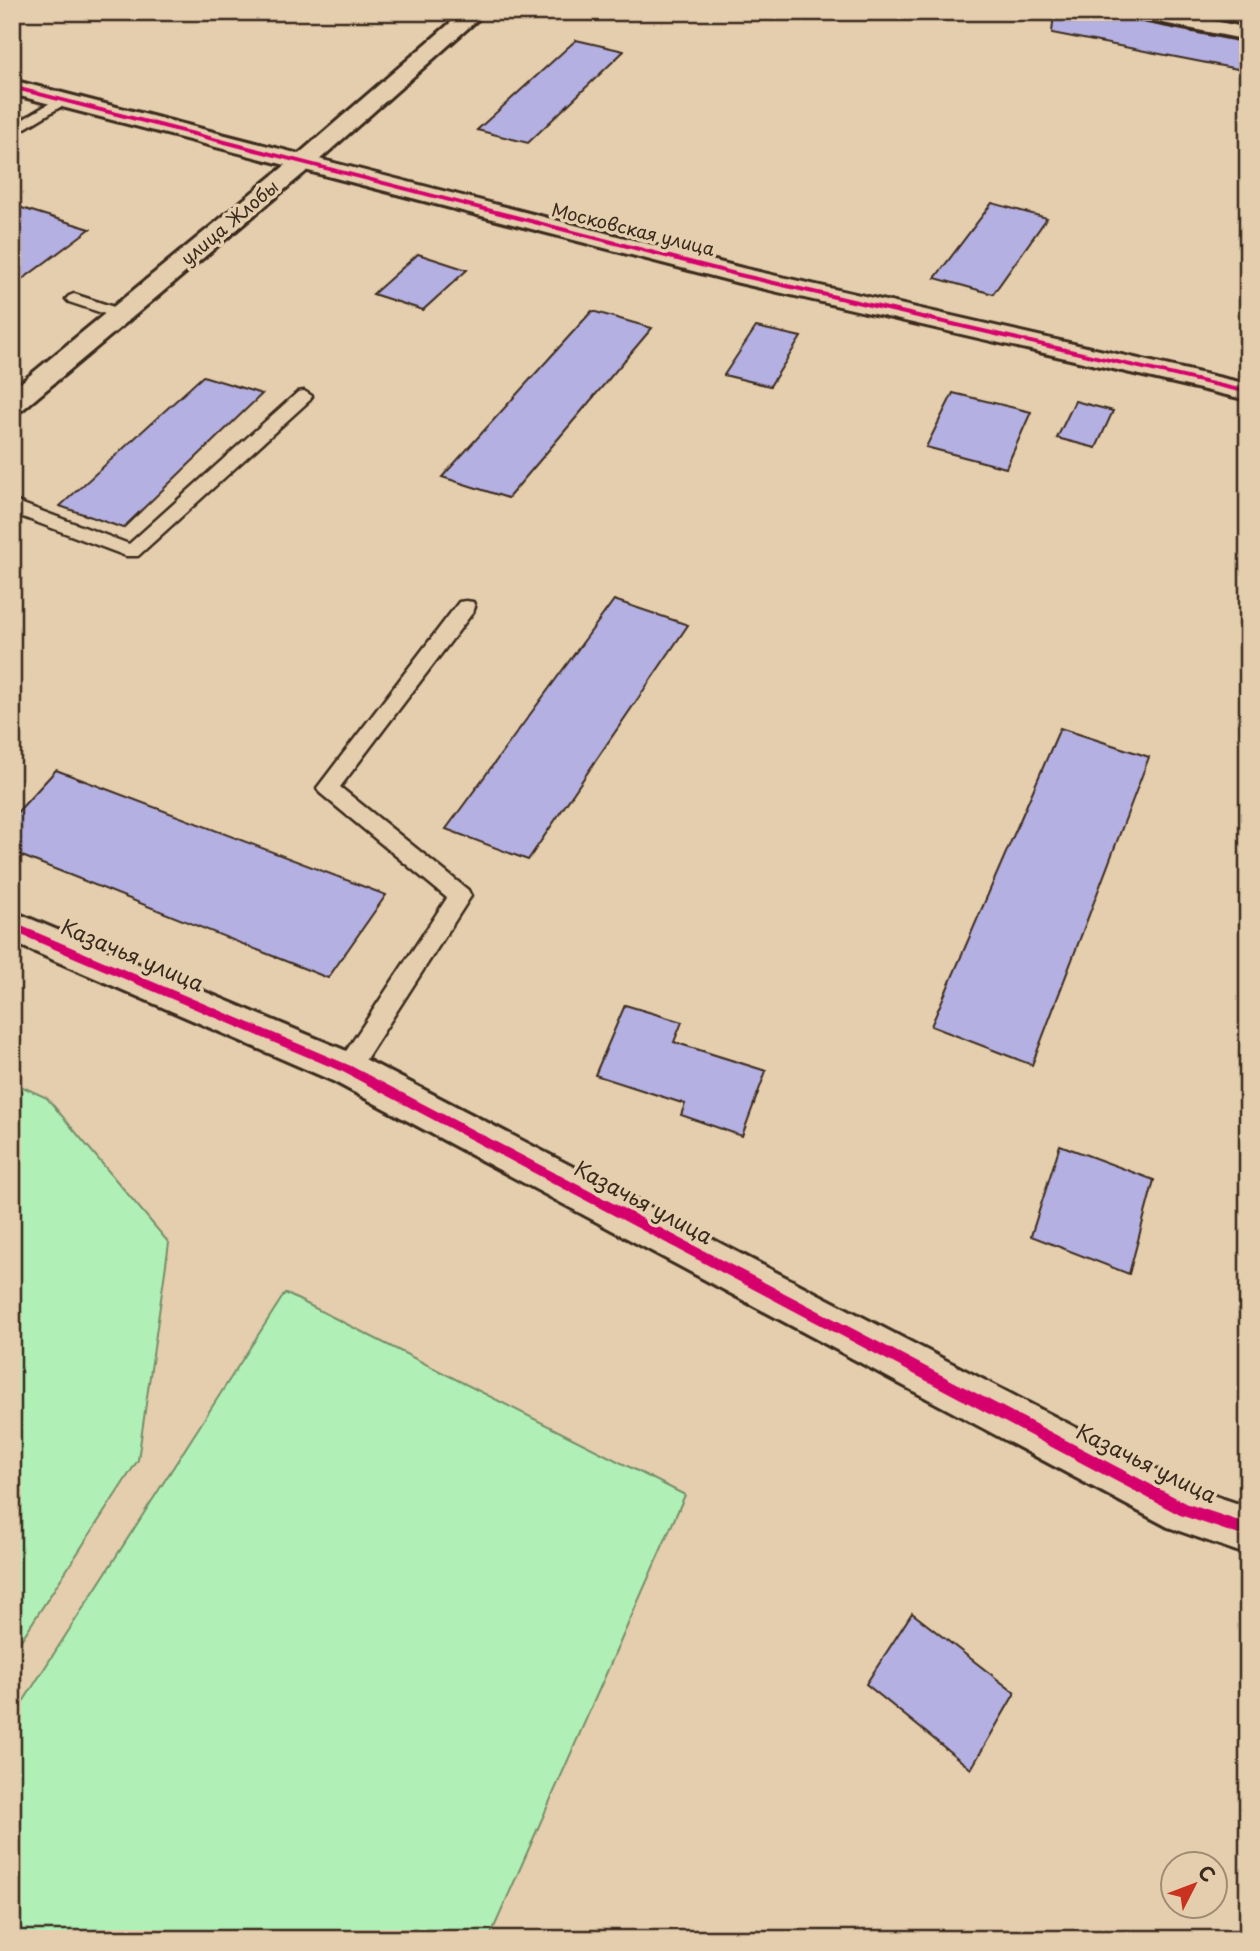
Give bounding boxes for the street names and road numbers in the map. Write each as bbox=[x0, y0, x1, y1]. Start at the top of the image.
street label: улица Жлобы bbox=[174, 173, 284, 271]
street label: Московская улица bbox=[549, 195, 718, 262]
street label: Казачья улица bbox=[56, 910, 210, 999]
street label: Казачья улица bbox=[569, 1151, 720, 1252]
street label: Казачья улица bbox=[1071, 1414, 1223, 1510]

